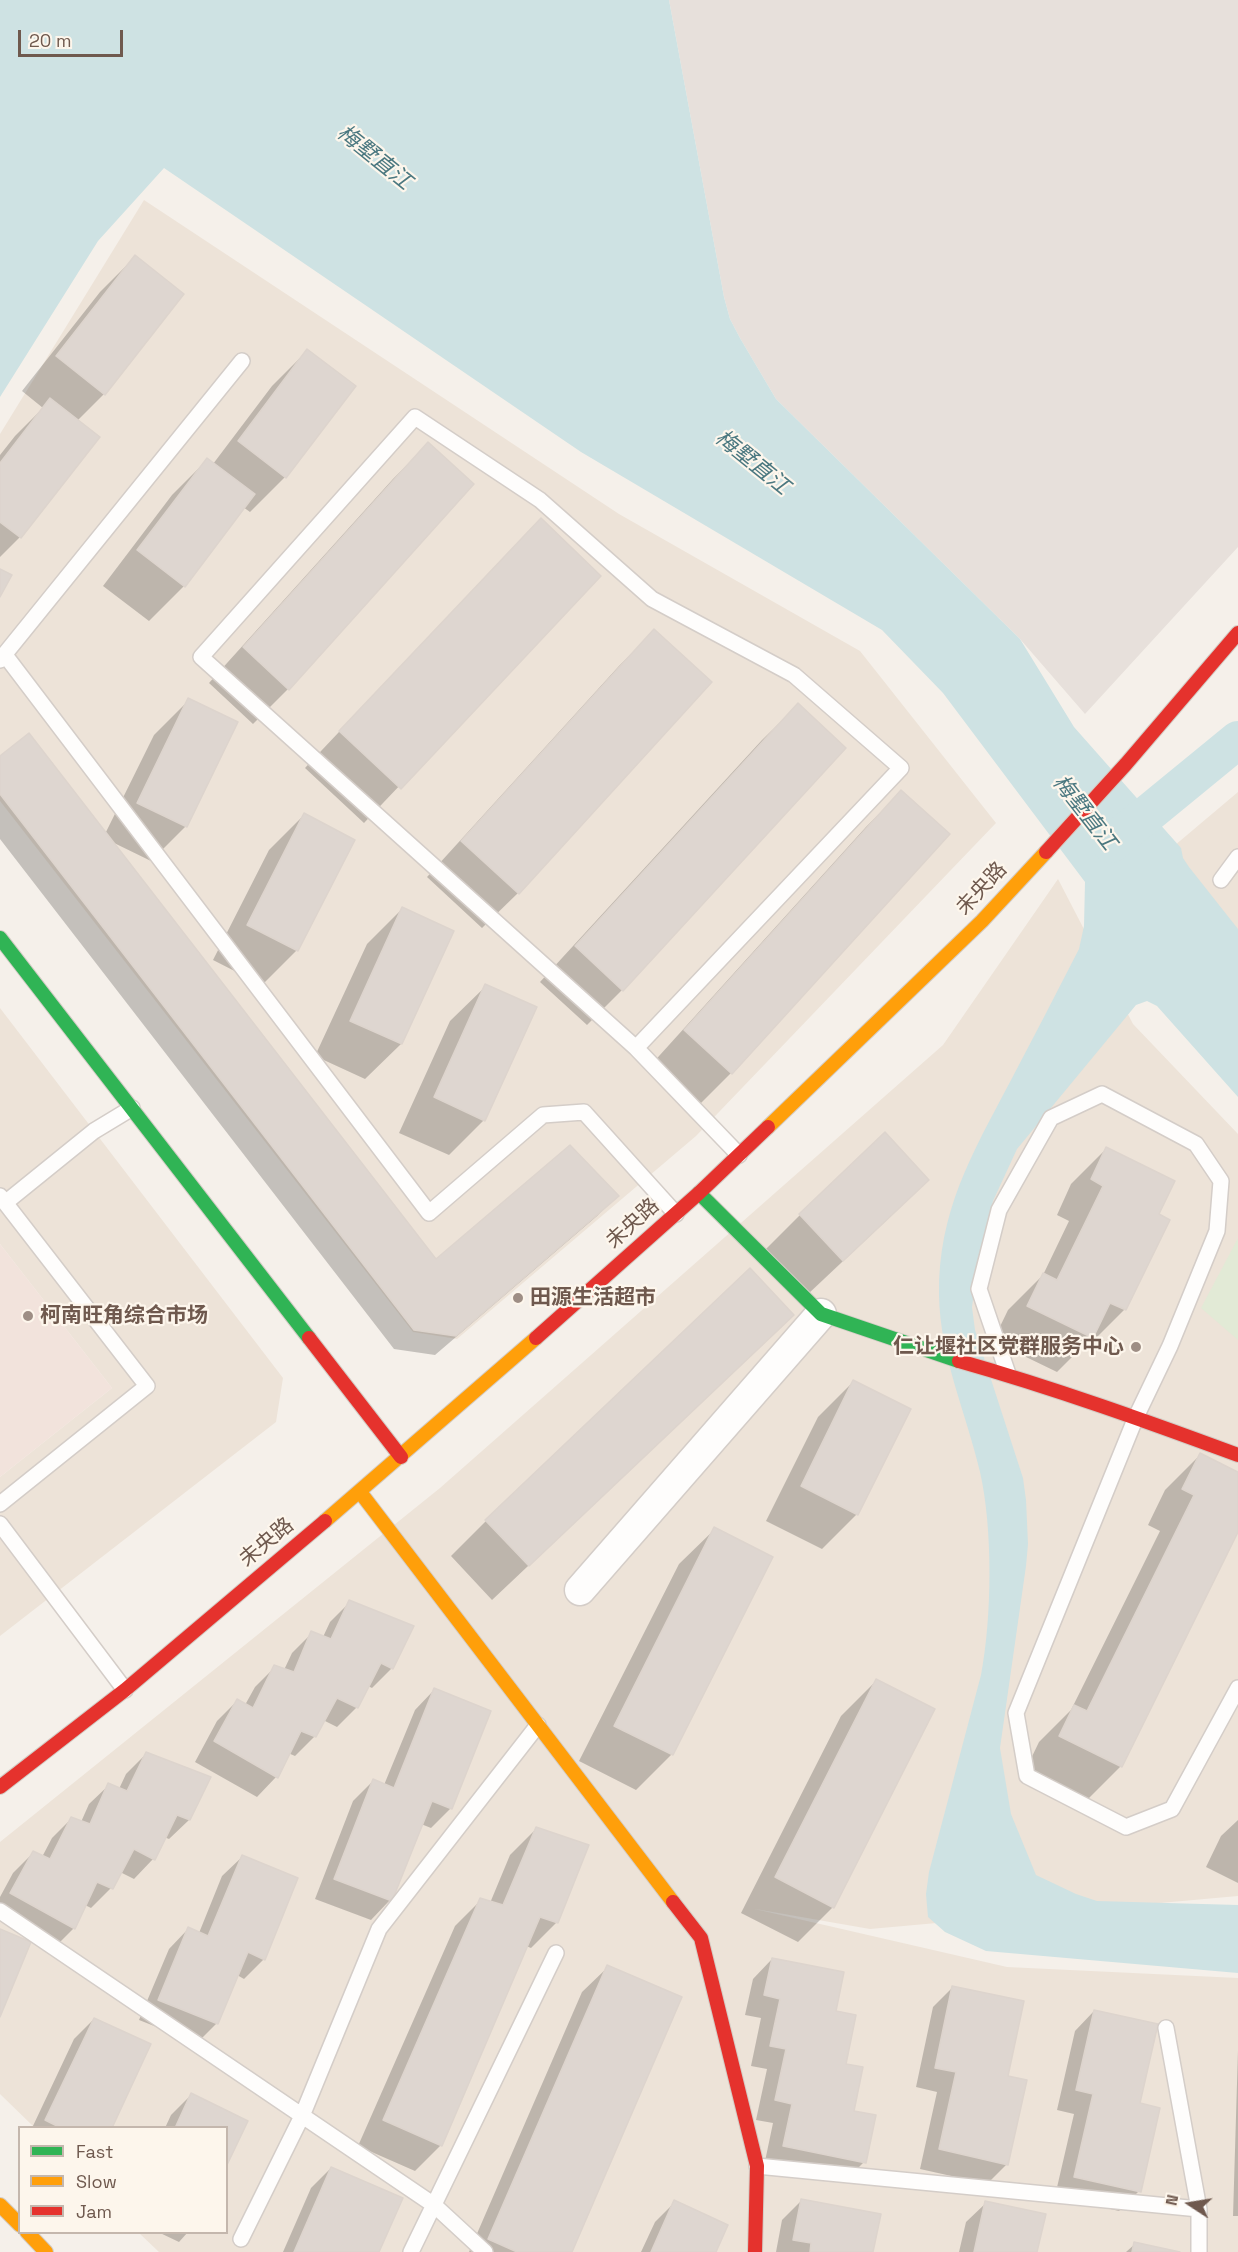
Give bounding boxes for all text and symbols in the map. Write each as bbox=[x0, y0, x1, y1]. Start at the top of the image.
scale bar bbox=[21, 18, 126, 56]
text: 20 m bbox=[29, 29, 72, 52]
water label: 梅墅直江 bbox=[331, 120, 417, 196]
water label: 梅墅直江 bbox=[709, 425, 795, 501]
water label: 梅墅直江 bbox=[1047, 770, 1121, 856]
street label: 未央路 bbox=[951, 857, 1013, 921]
street label: 未央路 bbox=[601, 1194, 665, 1254]
place label: 田源生活超市 bbox=[530, 1285, 656, 1311]
marker: 田源生活超市 bbox=[511, 1291, 525, 1305]
place label: 柯南旺角综合市场 bbox=[40, 1303, 208, 1329]
marker: 柯南旺角综合市场 bbox=[21, 1309, 35, 1323]
place label: 仁让堰社区党群服务中心 bbox=[893, 1334, 1124, 1360]
marker: 仁让堰社区党群服务中心 bbox=[1129, 1340, 1143, 1354]
street label: 未央路 bbox=[235, 1513, 299, 1573]
legend bbox=[18, 2126, 228, 2234]
text: Fast bbox=[76, 2140, 113, 2163]
text: Slow bbox=[76, 2170, 117, 2193]
north arrow bbox=[1160, 2174, 1220, 2234]
text: N bbox=[1161, 2193, 1183, 2208]
text: Jam bbox=[76, 2200, 112, 2223]

